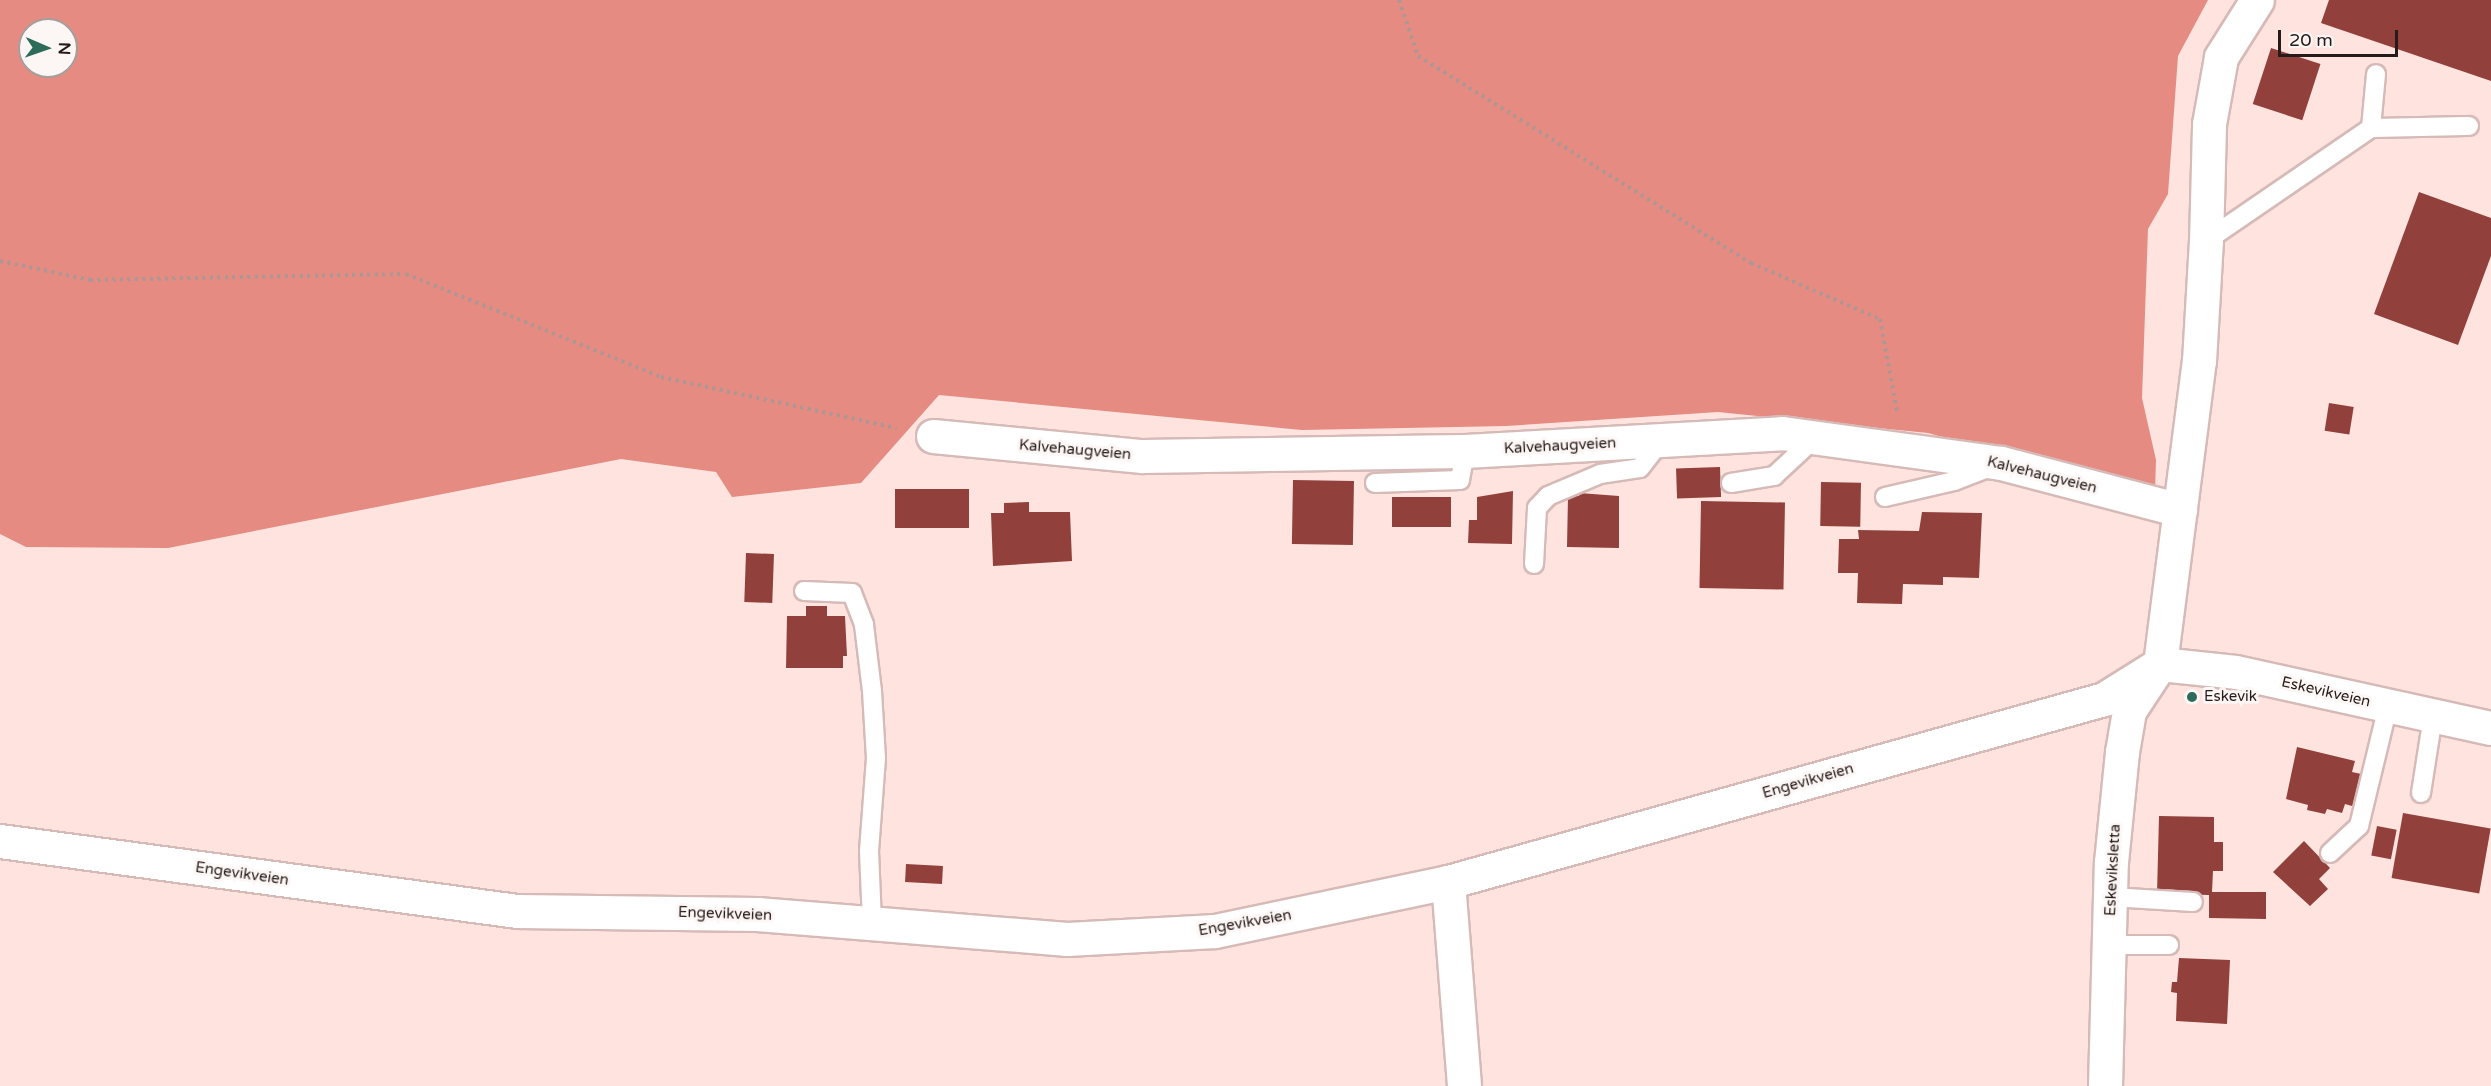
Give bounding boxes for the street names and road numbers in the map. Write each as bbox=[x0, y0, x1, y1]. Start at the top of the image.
street label: Kalvehaugveien bbox=[1503, 434, 1617, 458]
street label: Kalvehaugveien bbox=[1018, 436, 1132, 464]
street label: Kalvehaugveien bbox=[1985, 453, 2099, 497]
street label: Eskevikveien bbox=[2280, 673, 2372, 711]
street label: Engevikveien bbox=[1760, 759, 1856, 803]
street label: Eskeviksletta bbox=[2102, 823, 2124, 917]
street label: Engevikveien bbox=[194, 859, 290, 889]
street label: Engevikveien bbox=[678, 903, 772, 925]
street label: Engevikveien bbox=[1197, 906, 1293, 940]

